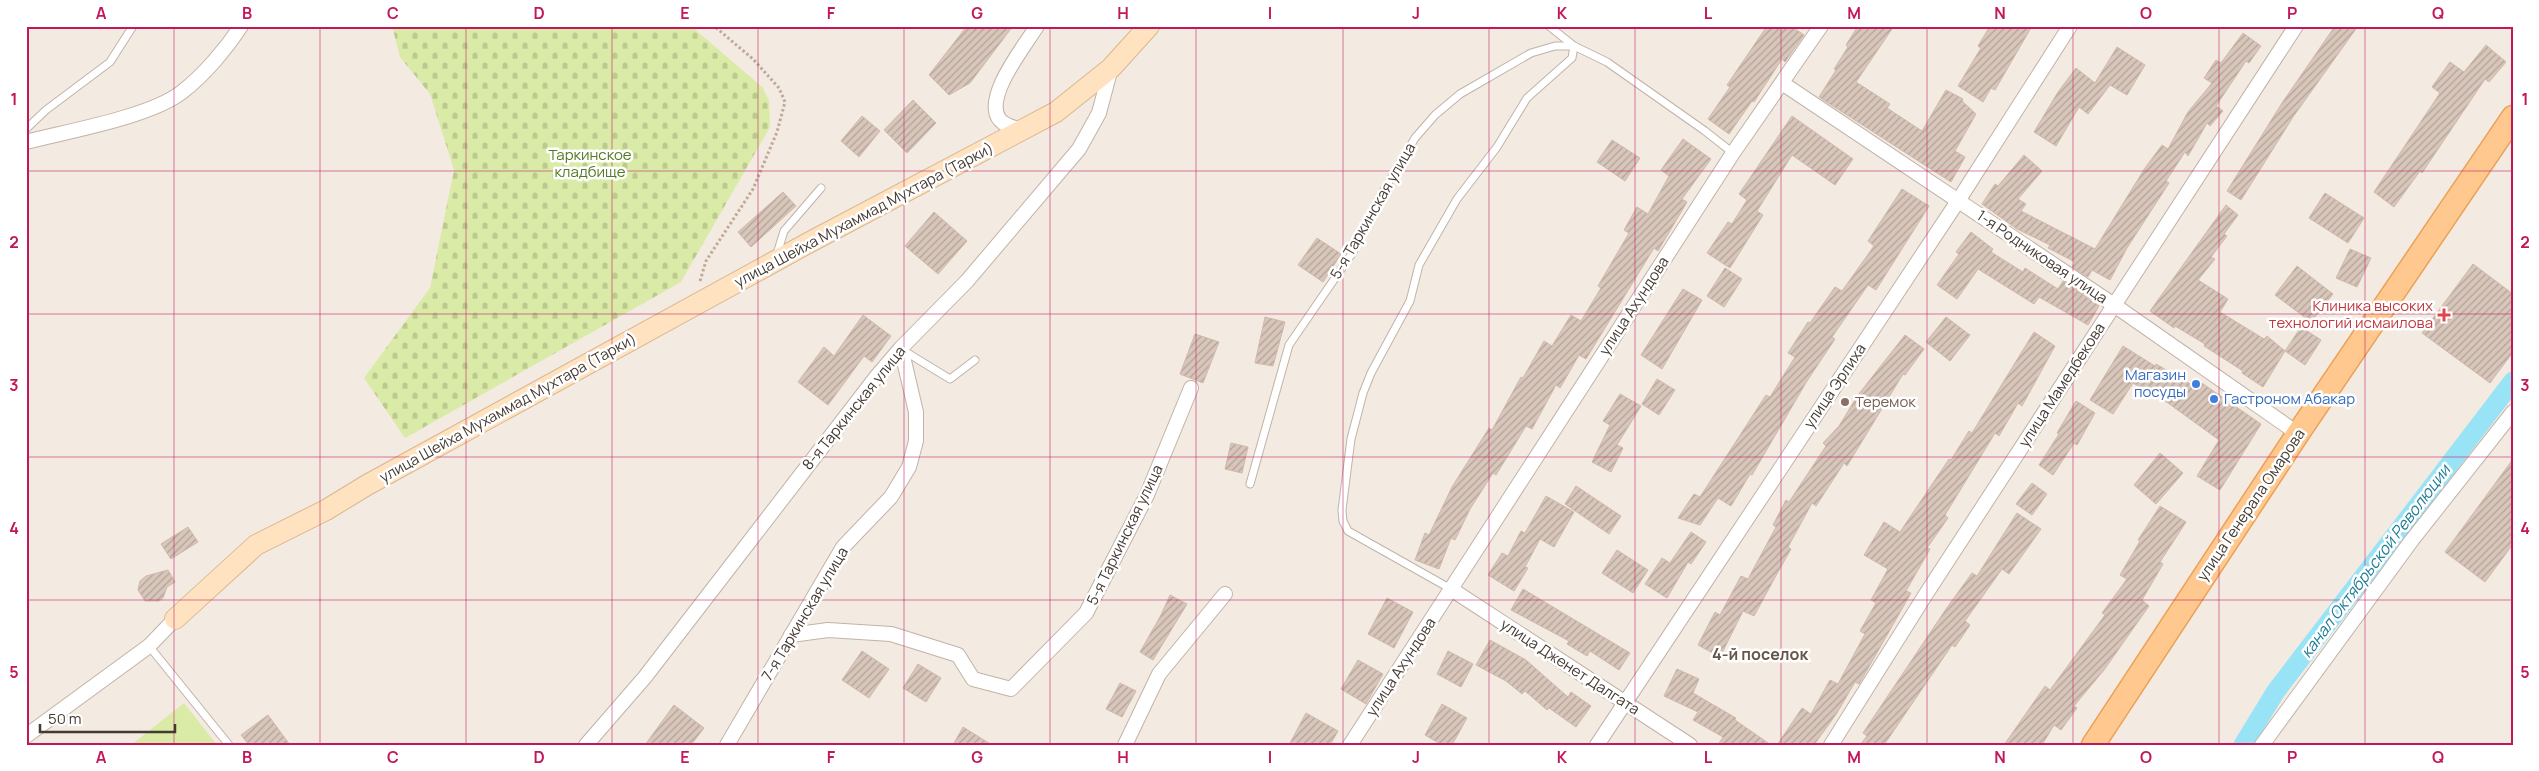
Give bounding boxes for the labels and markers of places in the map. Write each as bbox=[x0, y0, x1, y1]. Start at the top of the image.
place label: Клиника высоких технологий исмаилова bbox=[2269, 295, 2433, 333]
marker: Клиника высоких технологий исмаилова bbox=[2437, 308, 2451, 322]
place label: Магазин посуды bbox=[2125, 364, 2186, 402]
marker: Магазин посуды bbox=[2190, 378, 2202, 390]
place label: Гастроном Абакар bbox=[2224, 388, 2355, 409]
place label: Теремок bbox=[1855, 391, 1916, 412]
marker: Гастроном Абакар bbox=[2208, 393, 2220, 405]
marker: Теремок bbox=[1839, 396, 1851, 408]

